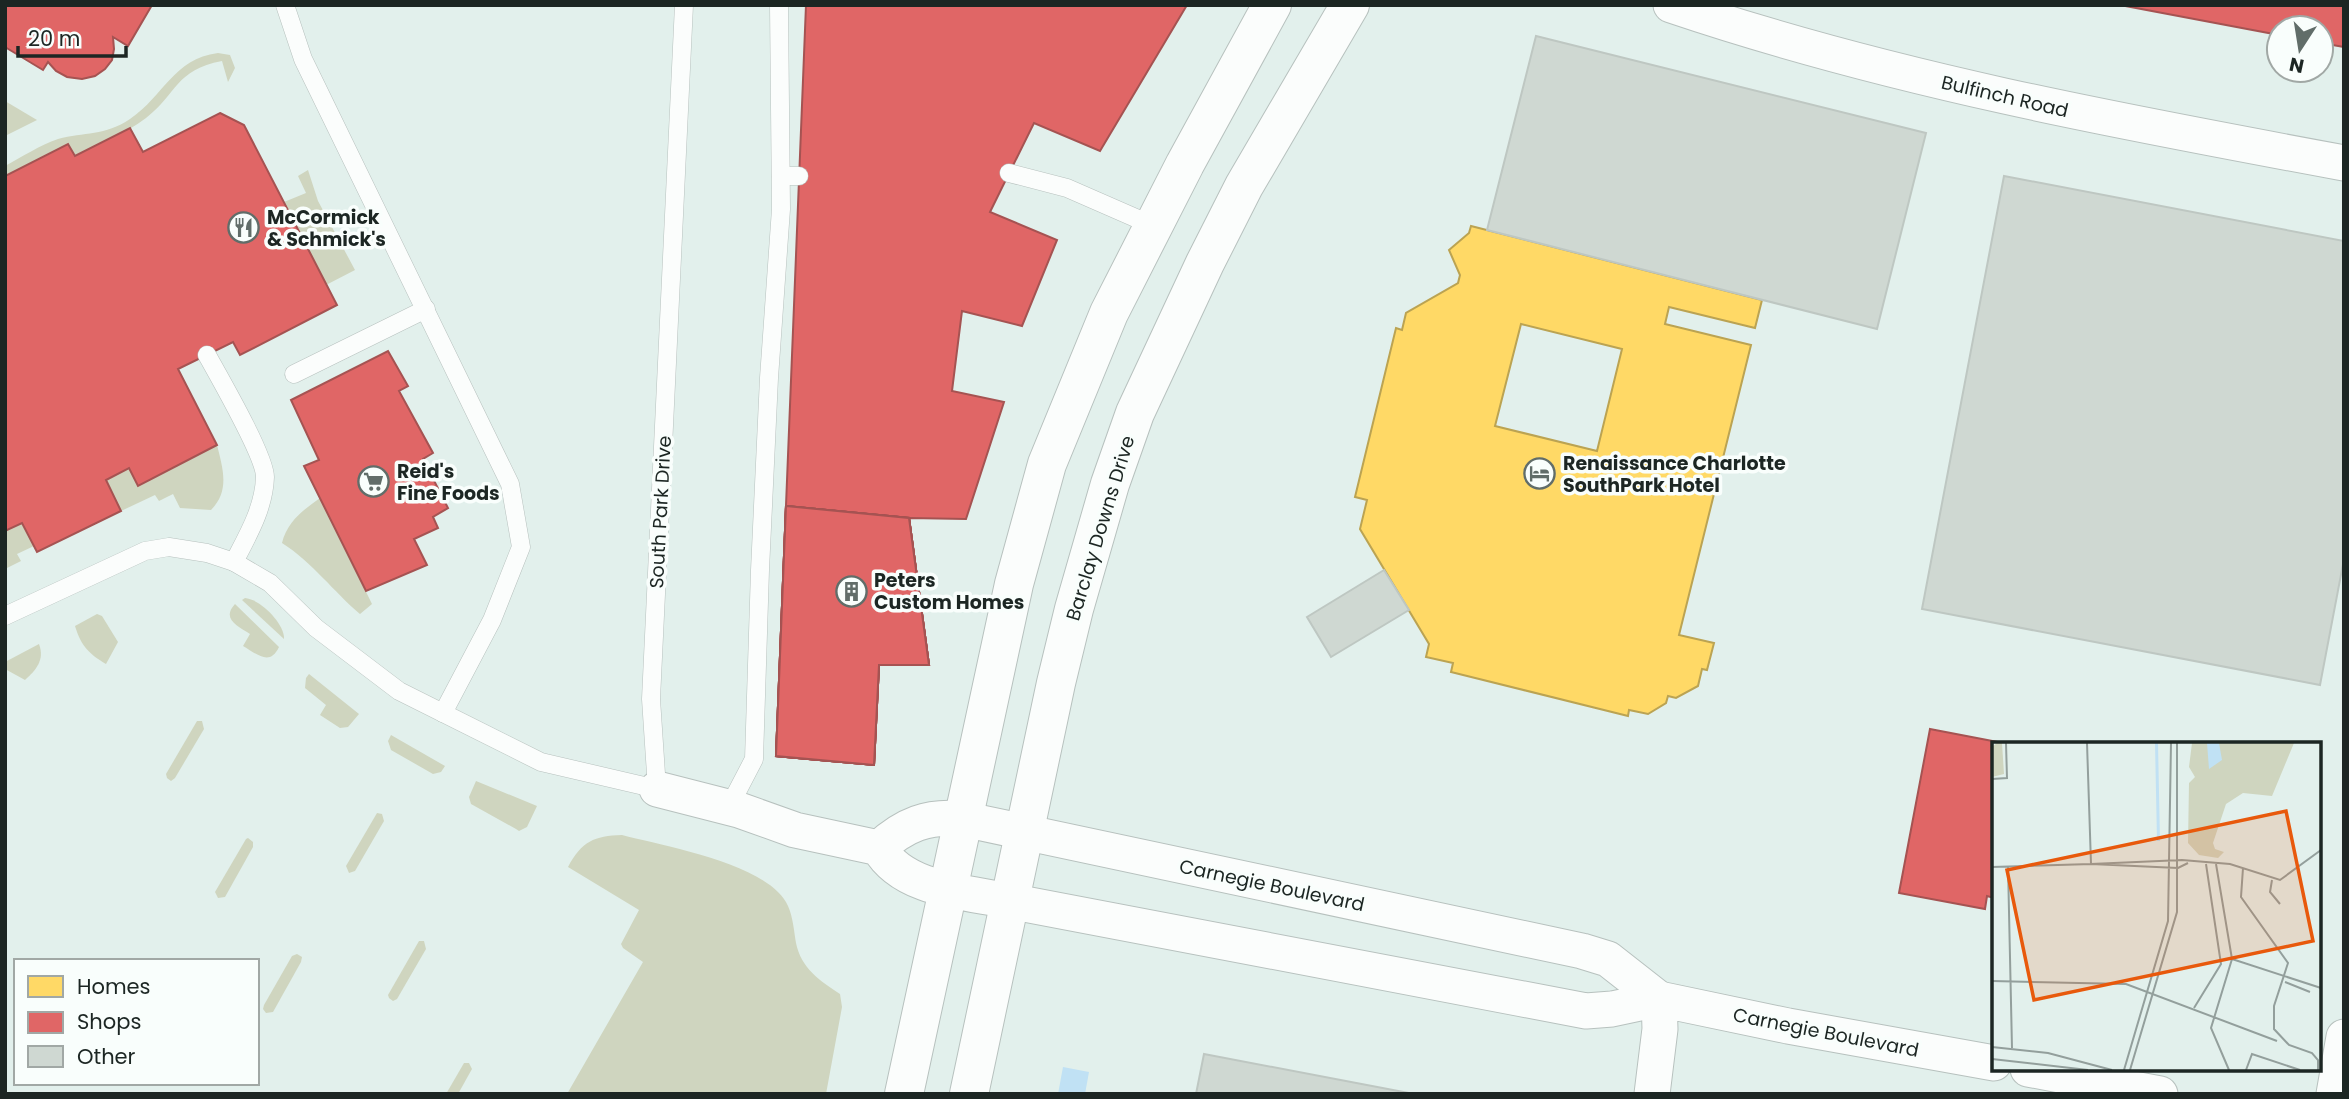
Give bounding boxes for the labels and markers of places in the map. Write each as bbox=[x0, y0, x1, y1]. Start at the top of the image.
place label: McCormick & Schmick's bbox=[267, 204, 386, 253]
restaurant icon: McCormick & Schmick's bbox=[227, 211, 261, 245]
place label: Renaissance Charlotte SouthPark Hotel bbox=[1563, 450, 1786, 499]
hotel icon: Renaissance Charlotte SouthPark Hotel bbox=[1523, 457, 1557, 491]
place label: Reid's Fine Foods bbox=[397, 458, 500, 507]
supermarket icon: Reid's Fine Foods bbox=[357, 465, 391, 499]
place label: Peters Custom Homes bbox=[874, 567, 1024, 616]
building icon: Peters Custom Homes bbox=[834, 574, 868, 608]

